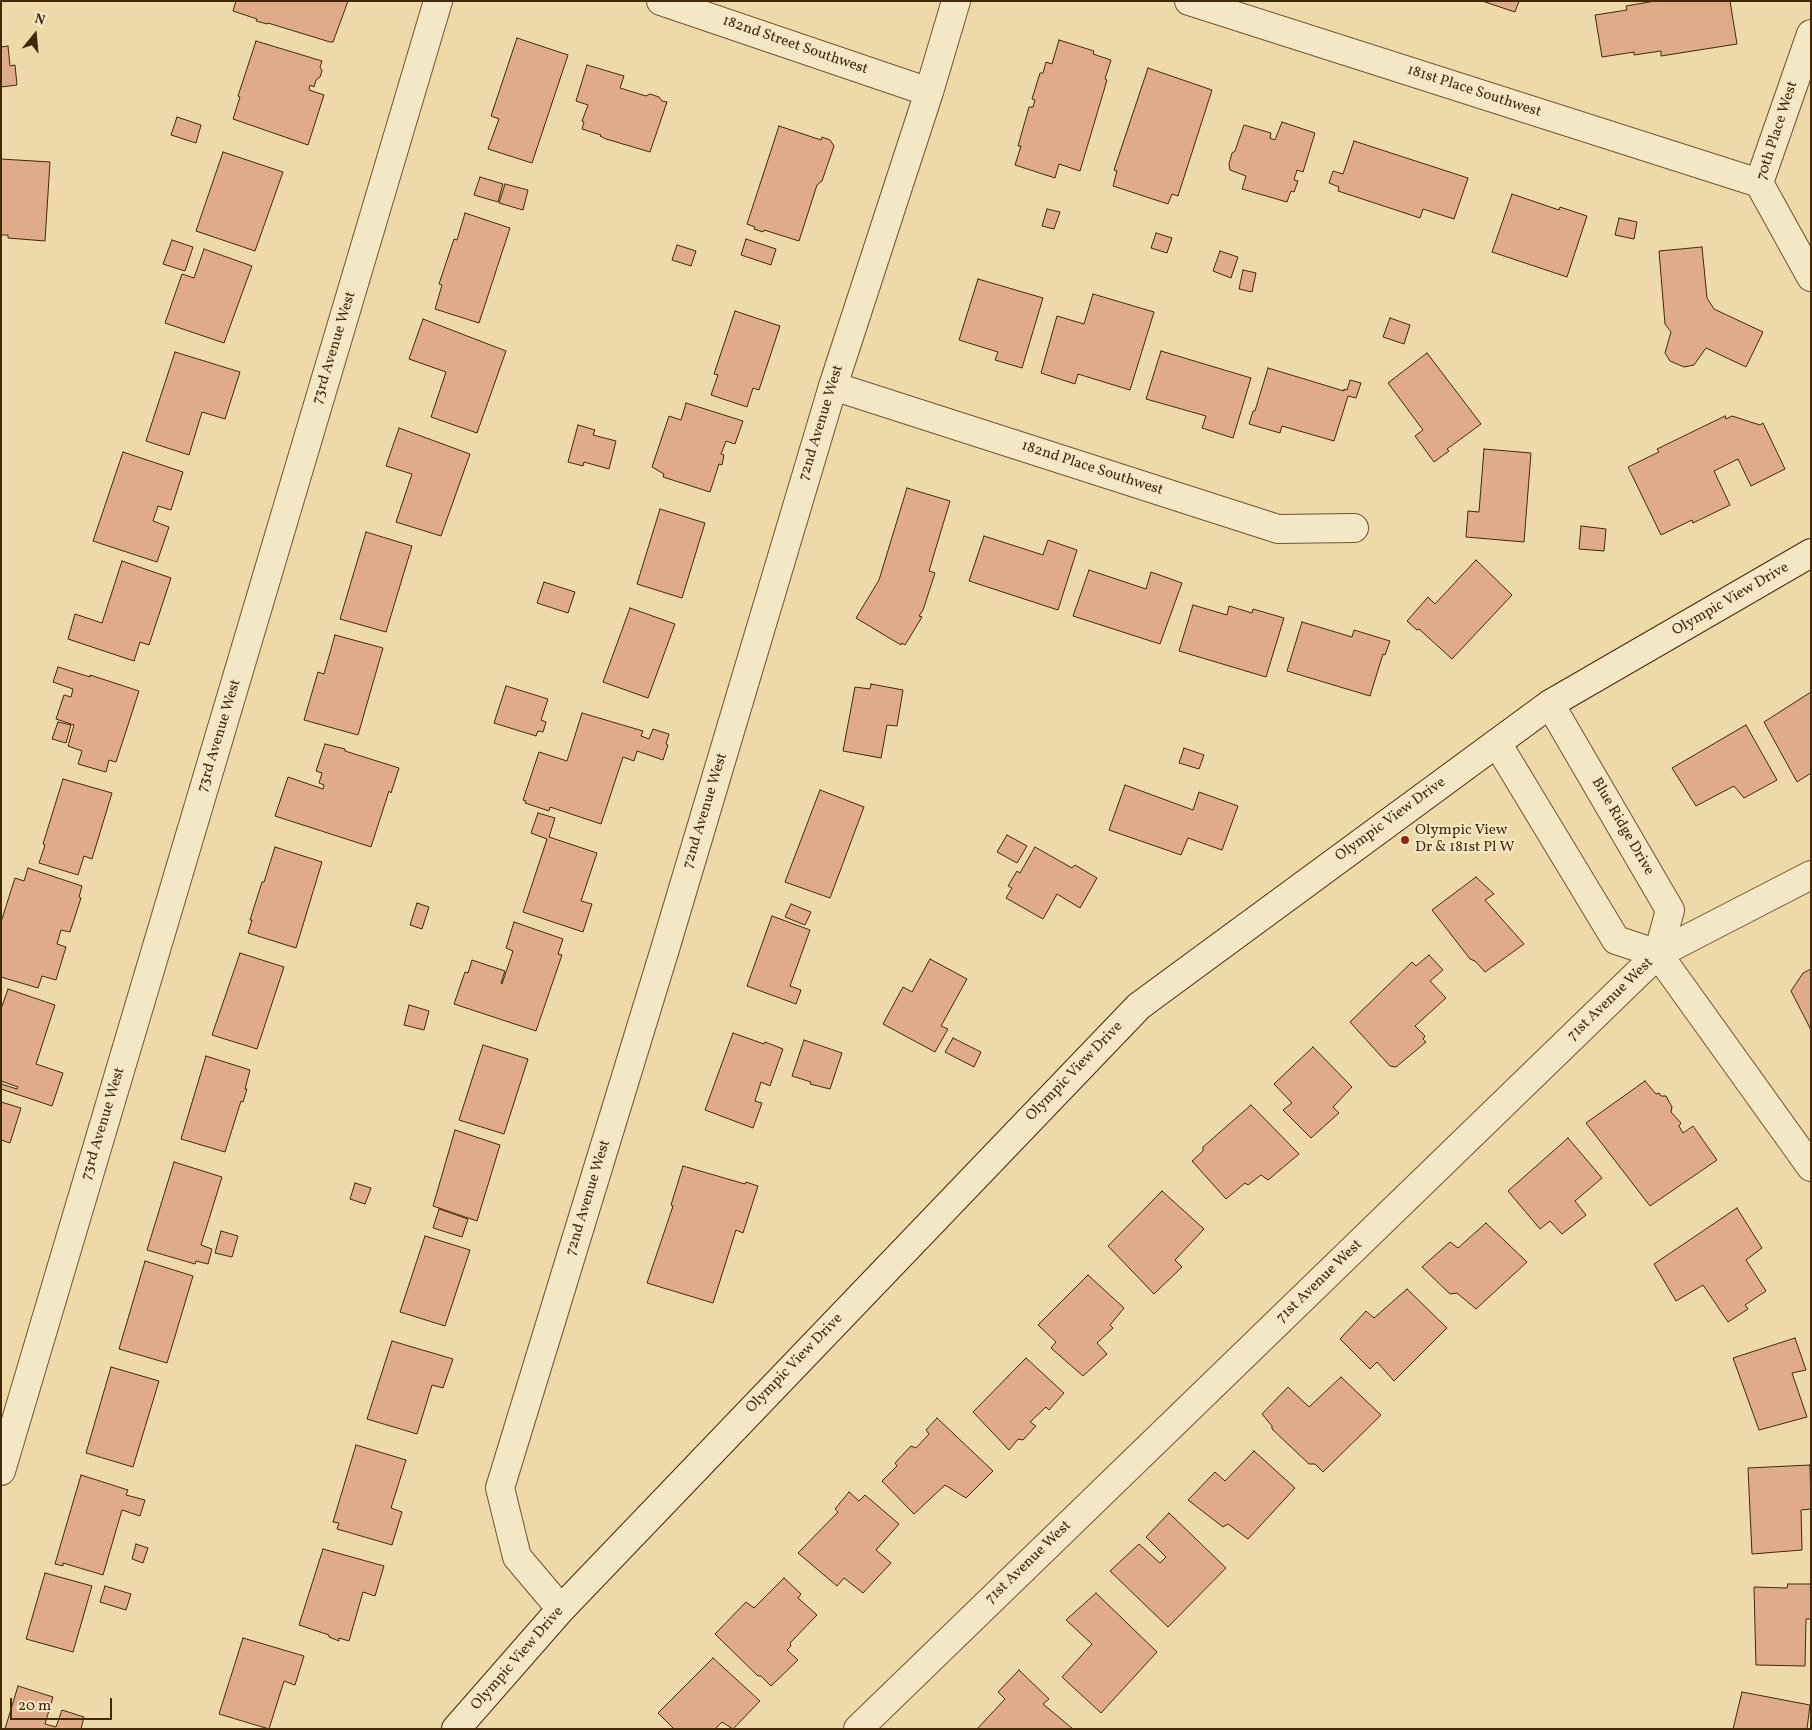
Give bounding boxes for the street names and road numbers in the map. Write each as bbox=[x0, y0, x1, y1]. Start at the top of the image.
street label: 182nd Street Southwest bbox=[720, 13, 870, 79]
street label: 181st Place Southwest bbox=[1405, 62, 1543, 122]
street label: 70th Place West bbox=[1754, 79, 1802, 183]
street label: 73rd Avenue West bbox=[309, 289, 361, 407]
street label: 72nd Avenue West bbox=[796, 363, 848, 483]
street label: 182nd Place Southwest bbox=[1019, 438, 1165, 500]
street label: Olympic View Drive bbox=[1669, 559, 1793, 641]
street label: 73rd Avenue West bbox=[194, 677, 246, 795]
street label: 72nd Avenue West bbox=[680, 751, 732, 871]
street label: Olympic View Drive bbox=[1332, 774, 1450, 866]
street label: Blue Ridge Drive bbox=[1587, 775, 1657, 879]
street label: 71st Avenue West bbox=[1564, 954, 1658, 1046]
street label: Olympic View Drive bbox=[1023, 1018, 1127, 1126]
street label: 73rd Avenue West bbox=[78, 1065, 130, 1183]
street label: 72nd Avenue West bbox=[563, 1138, 615, 1258]
street label: 71st Avenue West bbox=[1273, 1236, 1367, 1328]
street label: Olympic View Drive bbox=[743, 1310, 847, 1418]
street label: 71st Avenue West bbox=[982, 1517, 1076, 1609]
street label: Olympic View Drive bbox=[468, 1603, 568, 1715]

